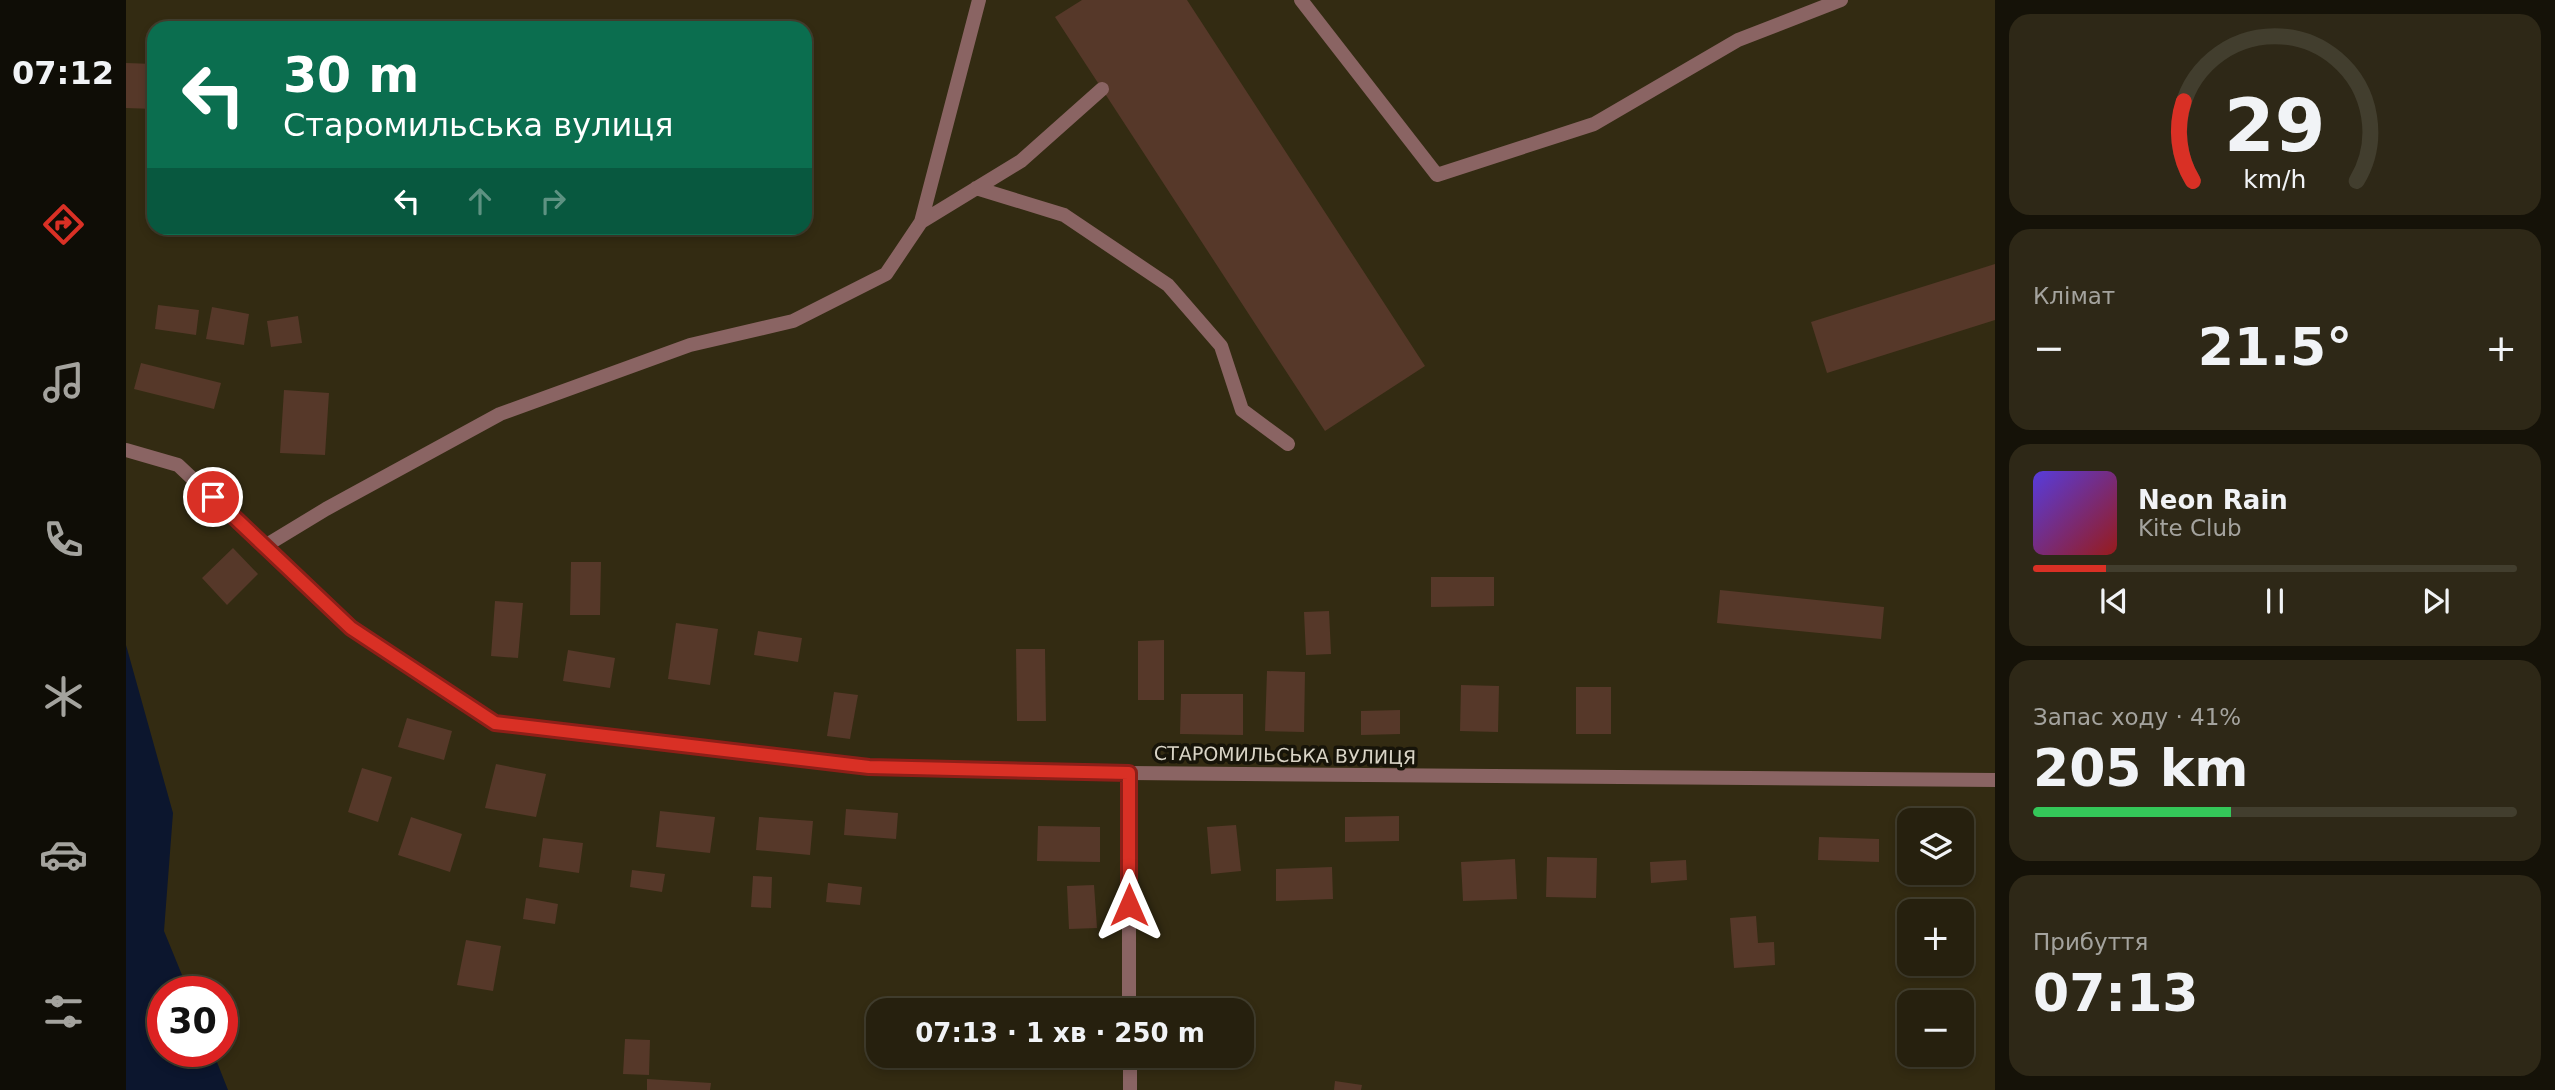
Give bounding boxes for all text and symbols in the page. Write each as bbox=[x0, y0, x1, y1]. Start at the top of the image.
text: 30 m bbox=[283, 47, 419, 104]
icon: left bbox=[168, 49, 259, 140]
text: 07:12 bbox=[12, 54, 114, 92]
text: 29 bbox=[2224, 83, 2326, 168]
text: Старомильська вулиця bbox=[283, 106, 673, 144]
text: km/h bbox=[2243, 164, 2307, 193]
icon: left bbox=[388, 182, 426, 220]
icon: ahead bbox=[461, 182, 499, 220]
icon: right bbox=[534, 182, 572, 220]
icon: directions bbox=[39, 200, 88, 249]
text: Клімат bbox=[2033, 283, 2115, 309]
text: 21.5° bbox=[2198, 317, 2352, 377]
text: − bbox=[2033, 326, 2065, 370]
text: + bbox=[2485, 326, 2517, 370]
icon: music bbox=[39, 358, 88, 407]
pin bbox=[183, 467, 243, 527]
icon: arrive bbox=[194, 478, 232, 516]
text: Neon Rain bbox=[2138, 485, 2288, 515]
icon: phone bbox=[39, 515, 88, 564]
text: Kite Club bbox=[2138, 515, 2242, 541]
icon: previous bbox=[2095, 582, 2133, 620]
icon: pause bbox=[2256, 582, 2294, 620]
icon: next bbox=[2417, 582, 2455, 620]
icon: climate bbox=[39, 672, 88, 721]
text: Запас ходу · 41% bbox=[2033, 704, 2241, 730]
text: 205 km bbox=[2033, 738, 2248, 798]
street label: СТАРОМИЛЬСЬКА ВУЛИЦЯ bbox=[1154, 742, 1416, 768]
map controls bbox=[1897, 808, 1974, 1067]
button: layers bbox=[1897, 808, 1974, 885]
icon: car bbox=[39, 830, 88, 879]
position arrow bbox=[1092, 868, 1166, 942]
button: + bbox=[1897, 899, 1974, 976]
text: Прибуття bbox=[2033, 929, 2148, 955]
text: 07:13 bbox=[2033, 963, 2199, 1023]
speed limit sign: 30 bbox=[147, 976, 238, 1067]
icon: filters bbox=[39, 987, 88, 1036]
button: − bbox=[1897, 990, 1974, 1067]
text: 07:13 · 1 хв · 250 m bbox=[915, 1018, 1205, 1048]

